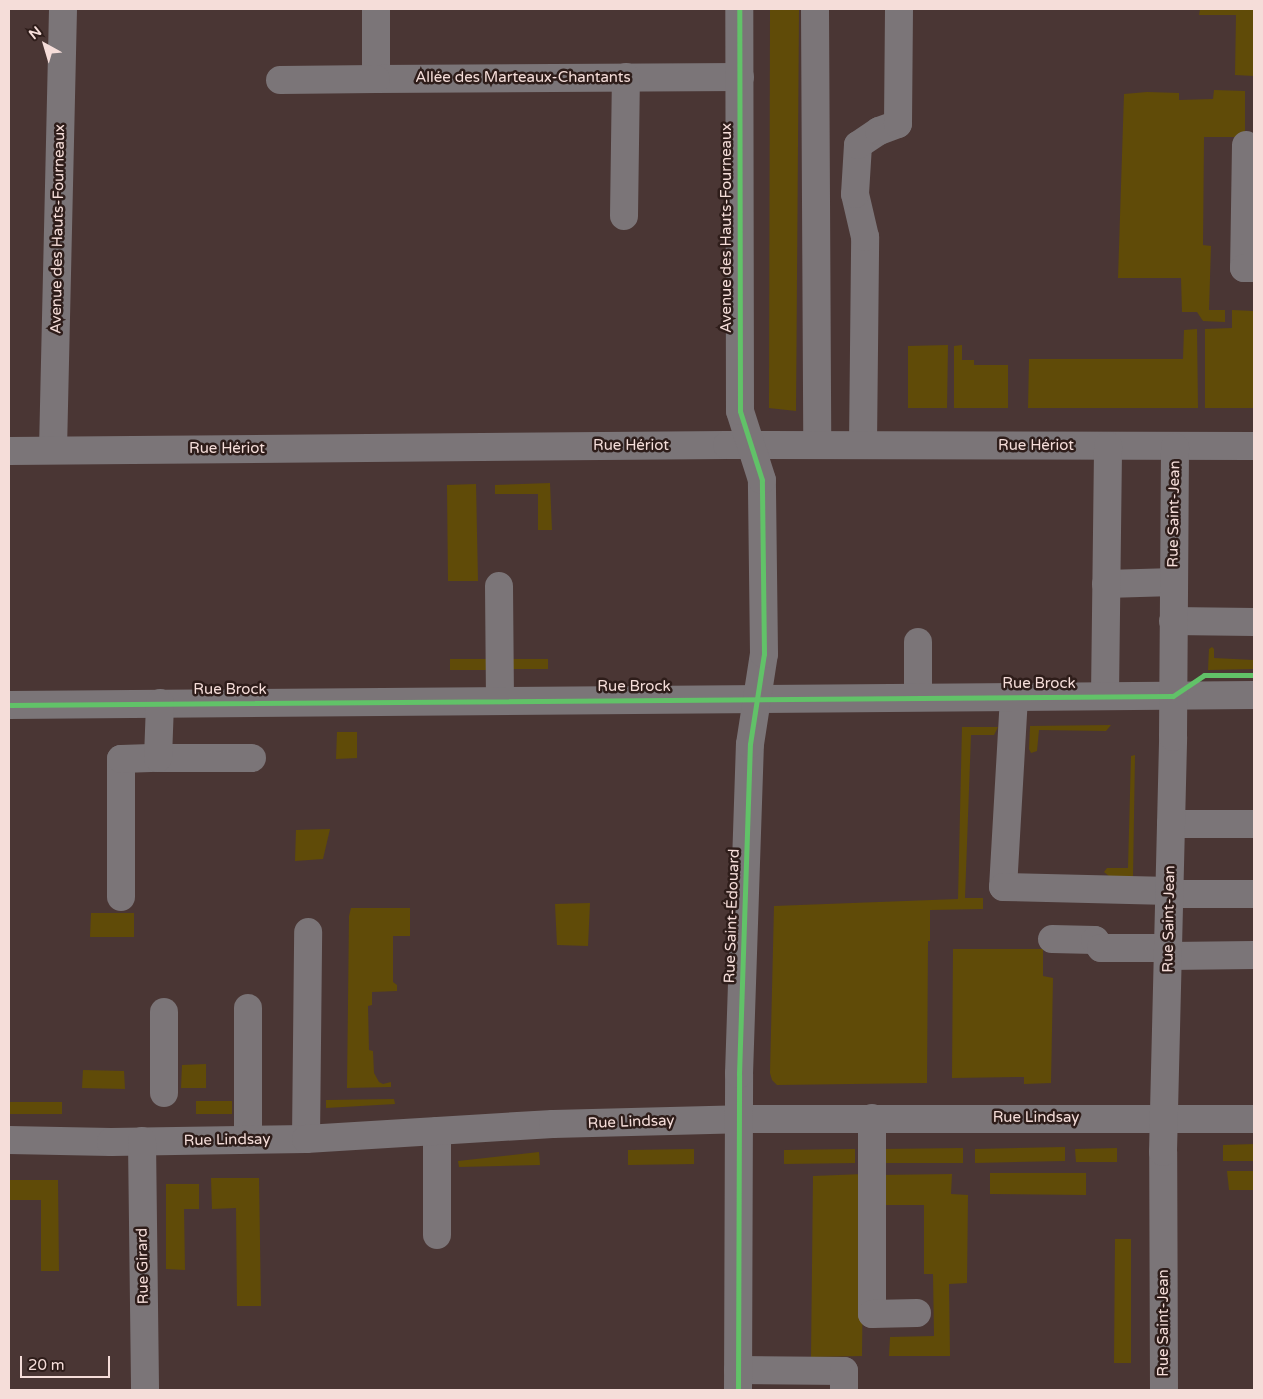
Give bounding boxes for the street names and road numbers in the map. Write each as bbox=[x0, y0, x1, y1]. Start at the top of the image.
street label: Allée des Marteaux-Chantants bbox=[415, 69, 631, 87]
street label: Avenue des Hauts-Fourneaux bbox=[718, 123, 736, 333]
street label: Avenue des Hauts-Fourneaux bbox=[47, 124, 69, 334]
street label: Rue Hériot bbox=[593, 437, 669, 455]
street label: Rue Hériot bbox=[998, 437, 1074, 455]
street label: Rue Hériot bbox=[189, 440, 265, 458]
street label: Rue Saint-Jean bbox=[1164, 460, 1184, 568]
street label: Rue Brock bbox=[1002, 675, 1076, 693]
street label: Rue Brock bbox=[597, 678, 671, 696]
street label: Rue Brock bbox=[193, 681, 267, 699]
street label: Rue Saint-Édouard bbox=[721, 848, 743, 984]
street label: Rue Saint-Jean bbox=[1159, 865, 1179, 973]
street label: Rue Lindsay bbox=[993, 1109, 1079, 1127]
street label: Rue Lindsay bbox=[587, 1111, 675, 1133]
street label: Rue Lindsay bbox=[183, 1130, 271, 1150]
street label: Rue Girard bbox=[133, 1228, 153, 1304]
street label: Rue Saint-Jean bbox=[1155, 1269, 1173, 1377]

